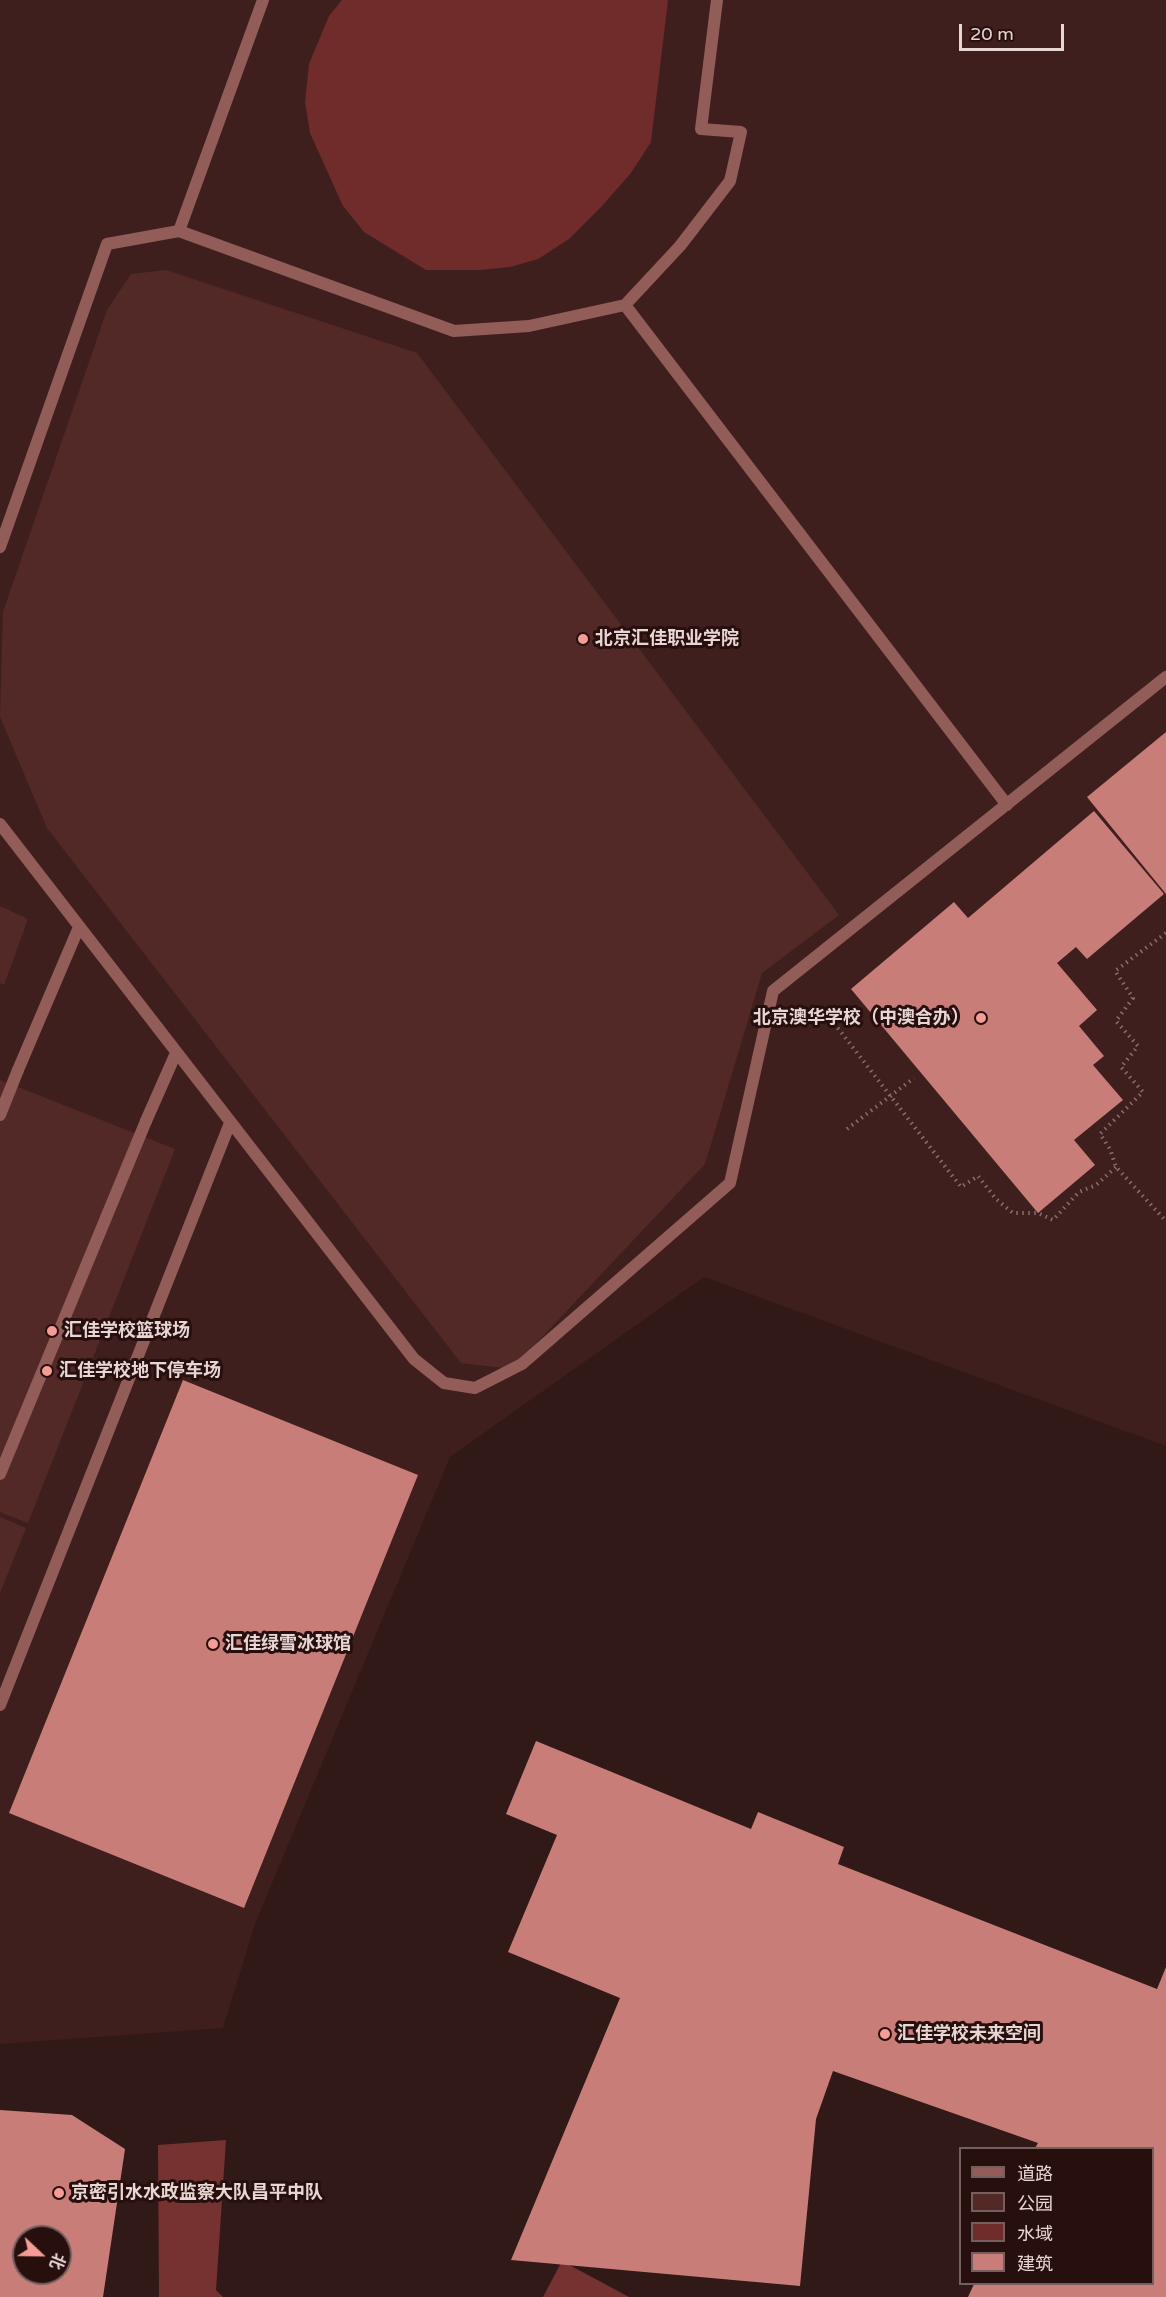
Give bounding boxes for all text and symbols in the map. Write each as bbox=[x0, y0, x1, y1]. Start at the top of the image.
scale bar bbox=[962, 12, 1067, 50]
text: 20 m bbox=[970, 23, 1014, 45]
place label: 北京汇佳职业学院 bbox=[595, 628, 739, 650]
marker: 北京汇佳职业学院 bbox=[576, 632, 590, 646]
place label: 北京澳华学校（中澳合办） bbox=[753, 1007, 969, 1029]
marker: 北京澳华学校（中澳合办） bbox=[974, 1011, 988, 1025]
place label: 汇佳学校篮球场 bbox=[64, 1320, 190, 1342]
marker: 汇佳学校篮球场 bbox=[45, 1324, 59, 1338]
place label: 汇佳学校地下停车场 bbox=[59, 1360, 221, 1382]
marker: 汇佳学校地下停车场 bbox=[40, 1364, 54, 1378]
place label: 汇佳绿雪冰球馆 bbox=[225, 1633, 351, 1655]
marker: 汇佳绿雪冰球馆 bbox=[206, 1637, 220, 1651]
place label: 汇佳学校未来空间 bbox=[897, 2023, 1041, 2045]
marker: 汇佳学校未来空间 bbox=[878, 2027, 892, 2041]
legend bbox=[959, 2147, 1154, 2285]
text: 道路 bbox=[1017, 2163, 1053, 2185]
place label: 京密引水水政监察大队昌平中队 bbox=[71, 2182, 323, 2204]
marker: 京密引水水政监察大队昌平中队 bbox=[52, 2186, 66, 2200]
text: 公园 bbox=[1017, 2193, 1053, 2215]
text: 水域 bbox=[1017, 2223, 1053, 2245]
north arrow bbox=[12, 2225, 72, 2285]
text: 北 bbox=[45, 2250, 69, 2272]
text: 建筑 bbox=[1017, 2253, 1053, 2275]

